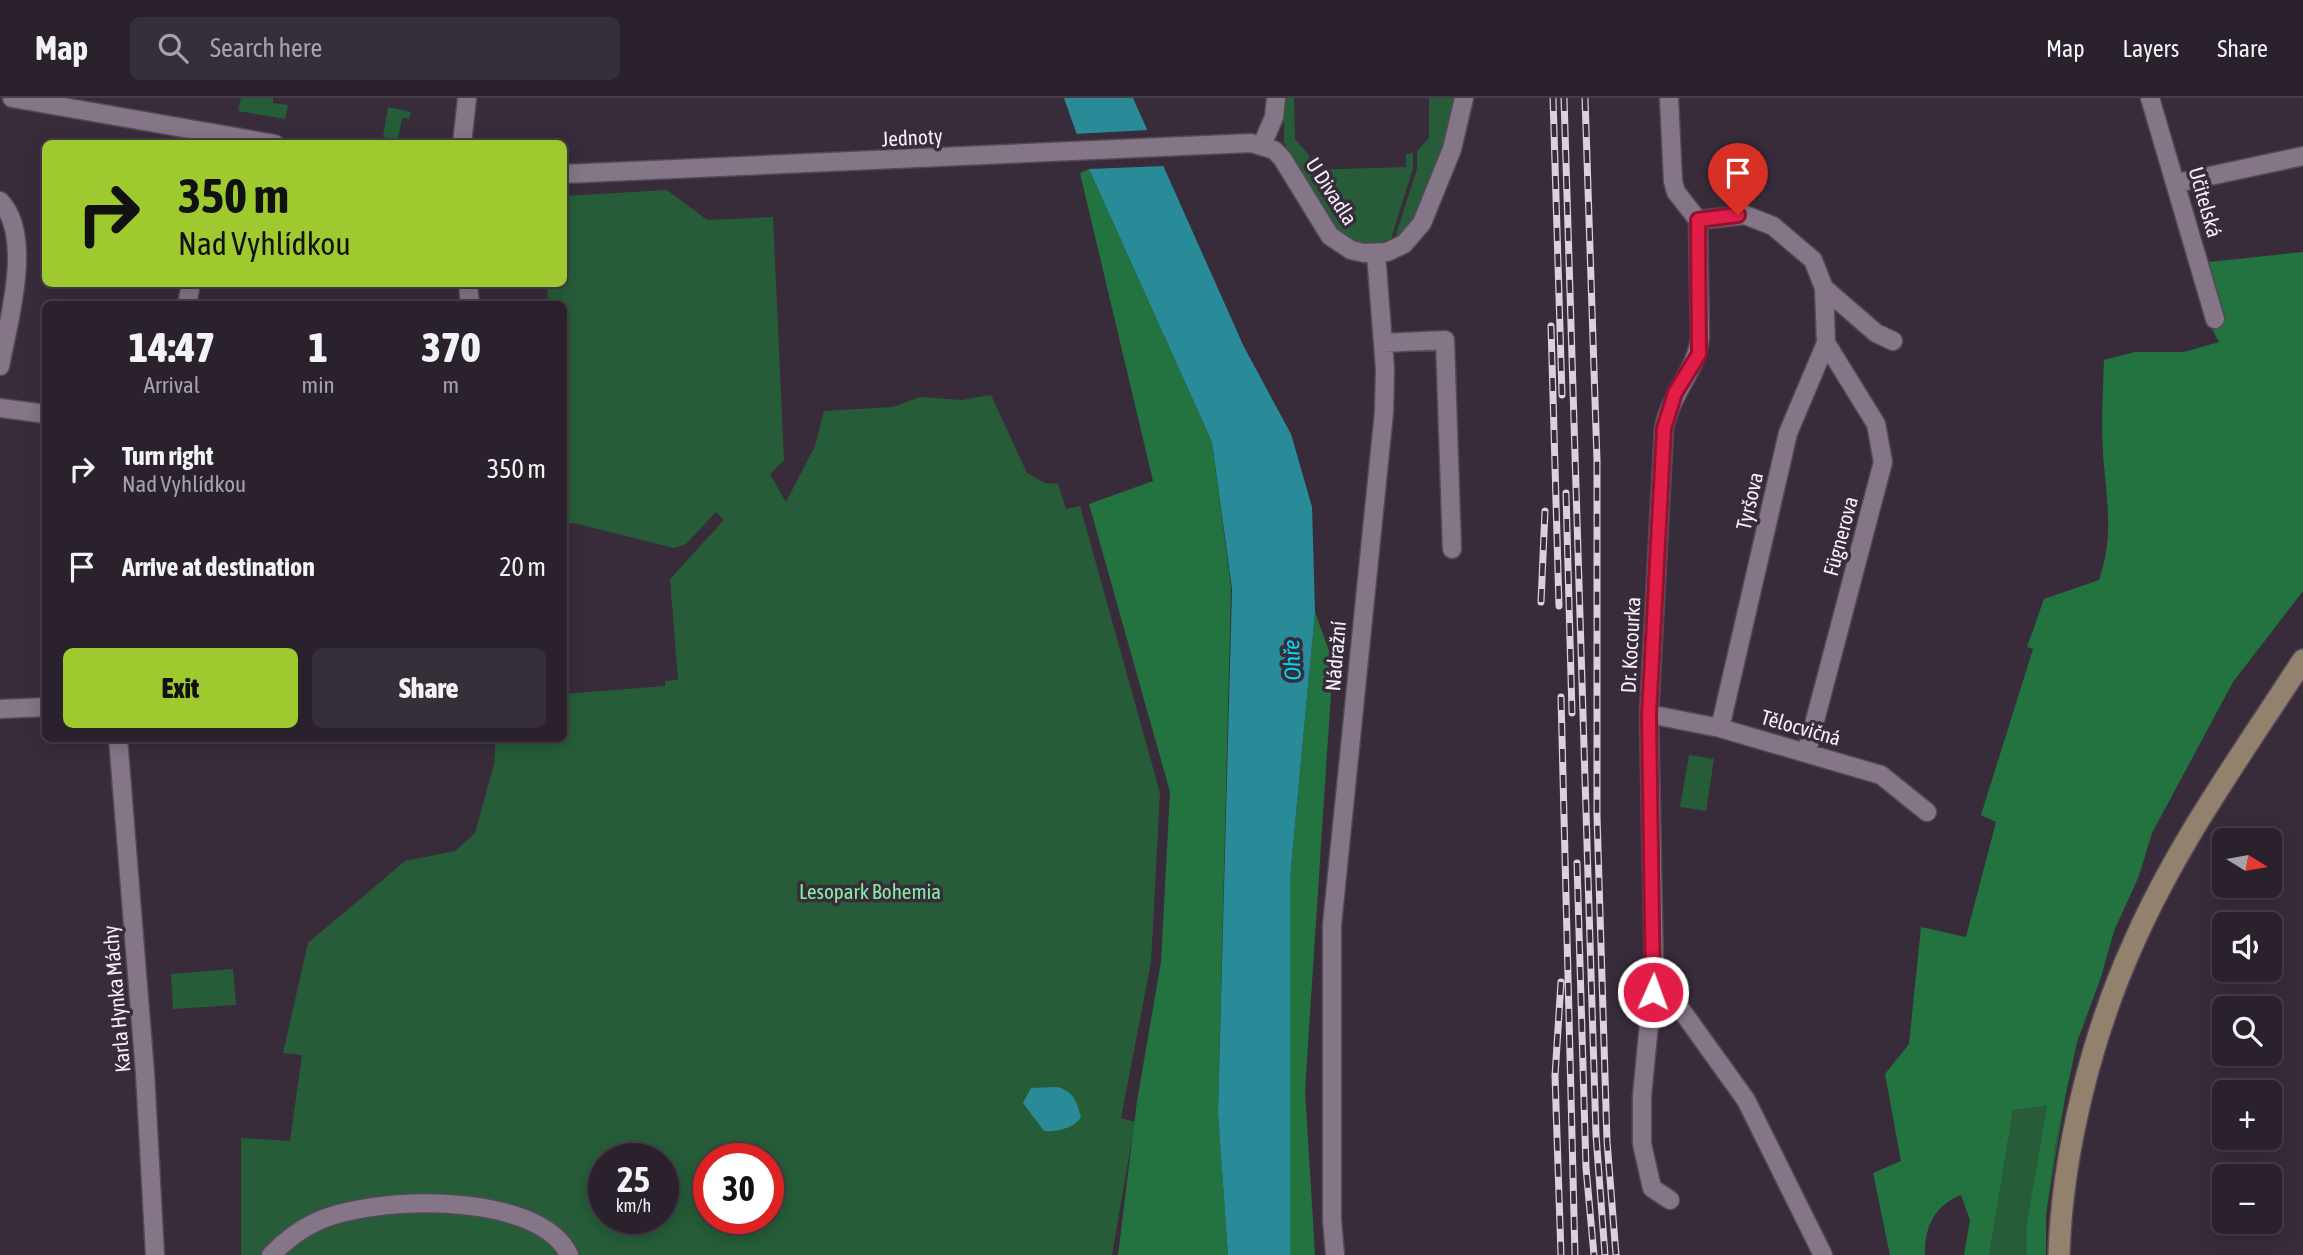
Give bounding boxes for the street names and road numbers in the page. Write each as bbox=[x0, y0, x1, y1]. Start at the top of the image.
street label: Jednoty bbox=[881, 123, 943, 151]
street label: U Divadla bbox=[1301, 153, 1363, 229]
street label: Učitelská bbox=[2184, 164, 2228, 240]
street label: Tyršova bbox=[1731, 470, 1767, 532]
street label: Fügnerova bbox=[1818, 494, 1862, 578]
street label: Dr. Kocourka bbox=[1615, 596, 1645, 694]
street label: Nádražní bbox=[1320, 620, 1350, 692]
street label: Tělocvičná bbox=[1758, 704, 1844, 750]
street label: Karla Hynka Máchy bbox=[98, 924, 134, 1073]

